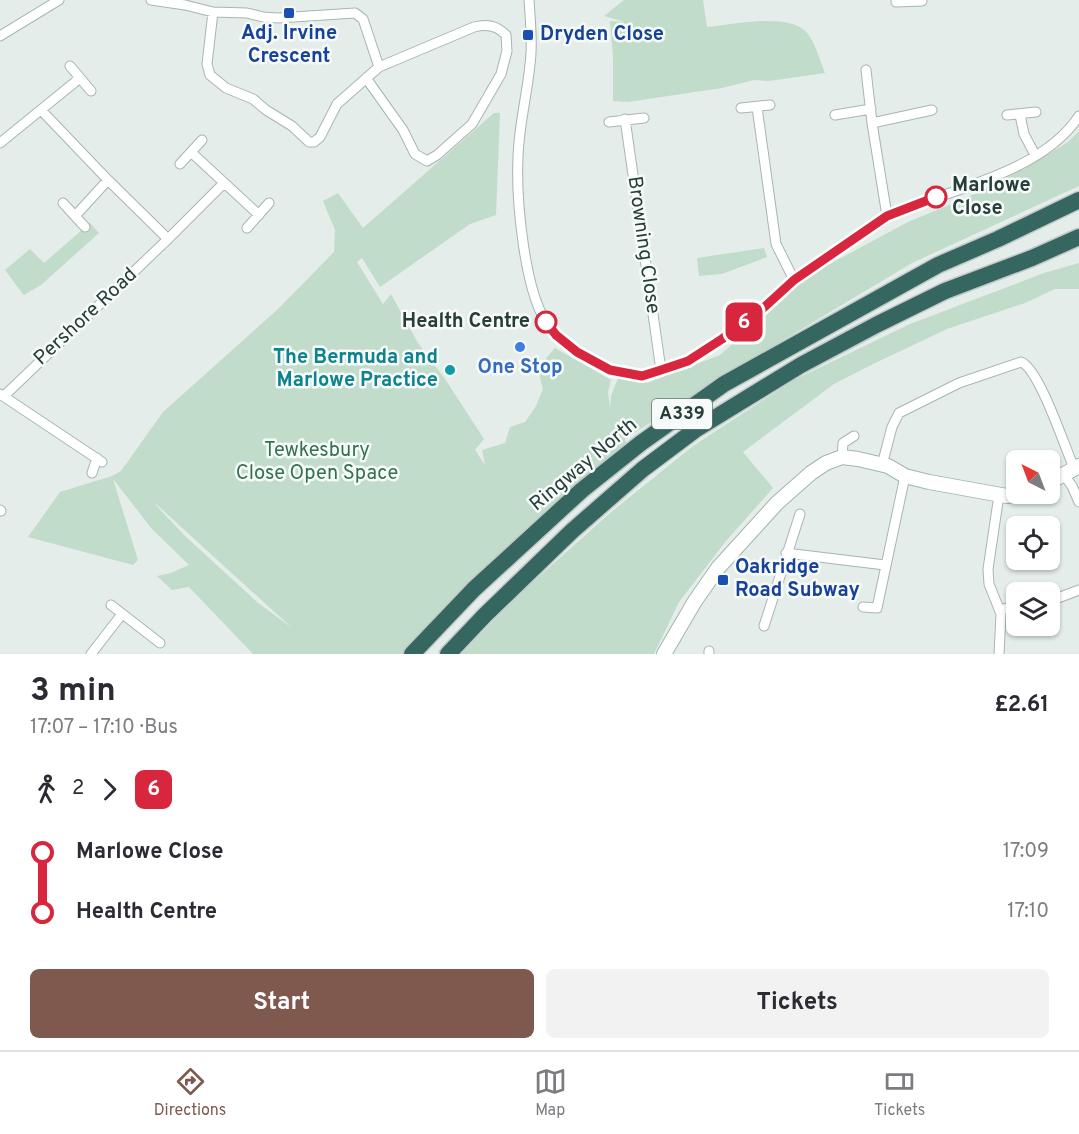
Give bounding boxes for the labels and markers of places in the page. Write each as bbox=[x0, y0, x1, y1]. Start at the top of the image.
marker: Adj. Irvine Crescent bbox=[282, 6, 296, 20]
place label: Adj. Irvine Crescent bbox=[241, 21, 337, 70]
place label: Dryden Close bbox=[540, 22, 664, 48]
marker: Dryden Close bbox=[521, 28, 535, 42]
place label: Marlowe Close bbox=[952, 173, 1031, 222]
marker: Marlowe Close bbox=[925, 186, 947, 208]
place label: Health Centre bbox=[402, 309, 530, 335]
marker: Health Centre bbox=[535, 311, 557, 333]
marker: One Stop bbox=[513, 340, 527, 354]
place label: The Bermuda and Marlowe Practice bbox=[273, 345, 438, 394]
place label: One Stop bbox=[477, 355, 563, 381]
marker: The Bermuda and Marlowe Practice bbox=[443, 363, 457, 377]
place label: Oakridge Road Subway bbox=[735, 555, 860, 604]
marker: Oakridge Road Subway bbox=[716, 573, 730, 587]

